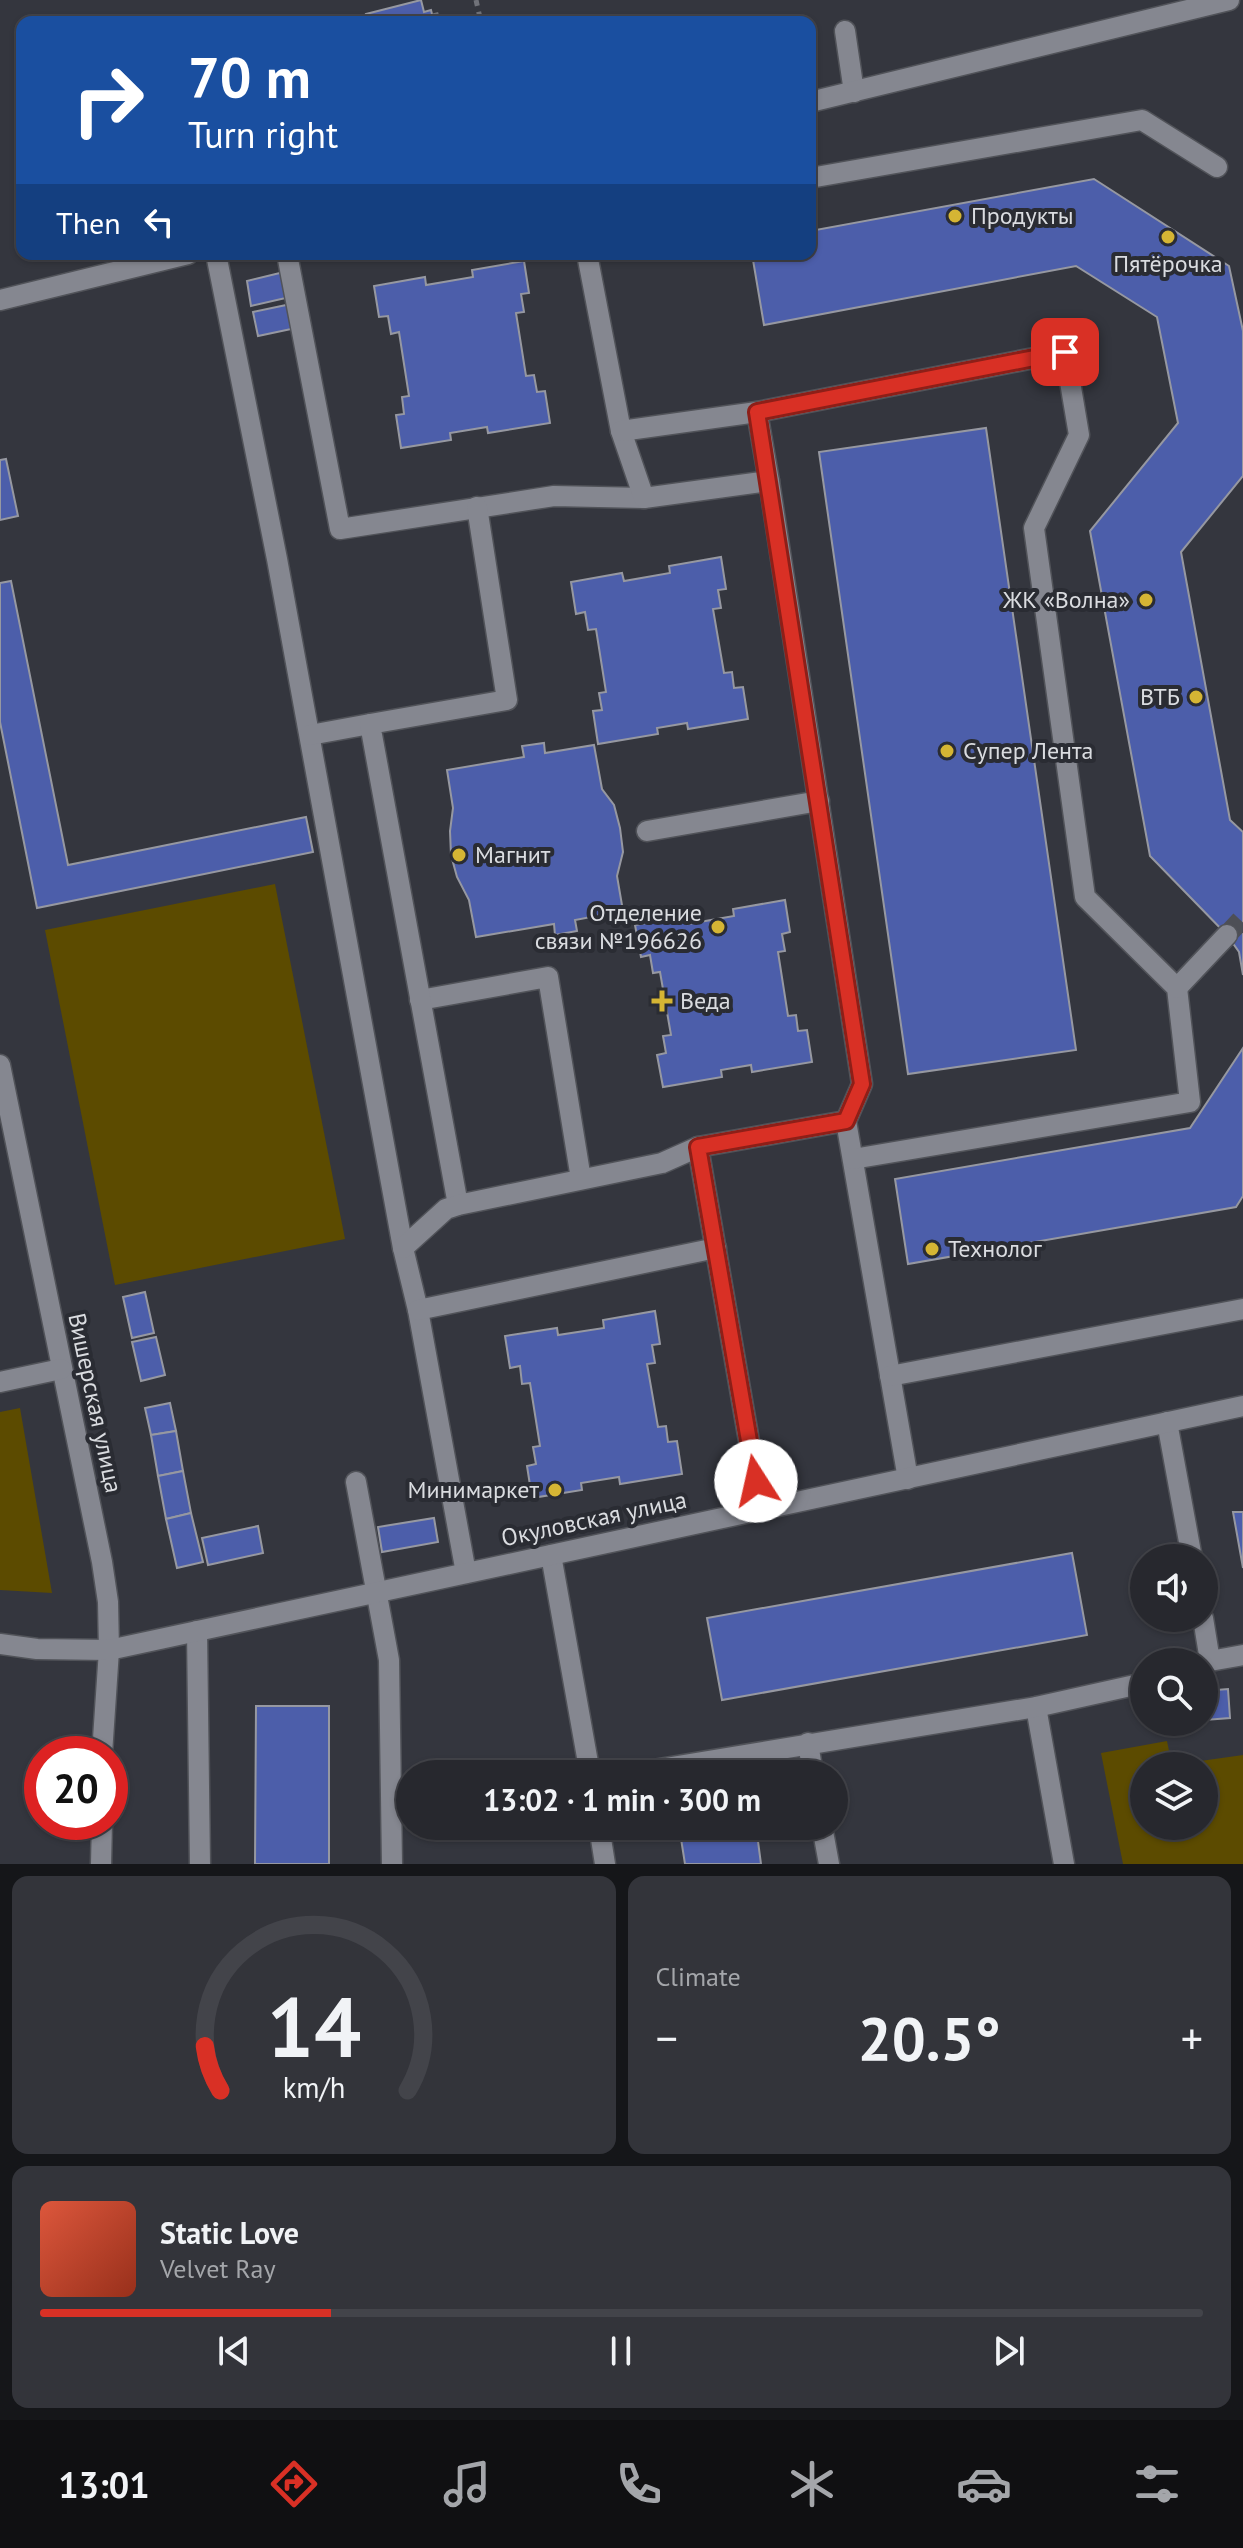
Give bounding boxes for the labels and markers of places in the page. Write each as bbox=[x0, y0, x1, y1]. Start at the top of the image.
place label: Продукты bbox=[971, 200, 1074, 231]
marker: Продукты bbox=[946, 207, 964, 225]
marker: Пятёрочка bbox=[1159, 228, 1177, 246]
place label: Пятёрочка bbox=[1113, 248, 1223, 279]
pin bbox=[1031, 318, 1099, 386]
place label: ЖК «Волна» bbox=[1002, 584, 1130, 615]
marker: ЖК «Волна» bbox=[1137, 591, 1155, 609]
place label: ВТБ bbox=[1140, 681, 1180, 712]
marker: ВТБ bbox=[1187, 688, 1205, 706]
place label: Супер Лента bbox=[963, 735, 1094, 766]
marker: Супер Лента bbox=[938, 742, 956, 760]
place label: Магнит bbox=[475, 839, 551, 870]
marker: Магнит bbox=[450, 846, 468, 864]
place label: Отделение связи №196626 bbox=[535, 897, 702, 956]
marker: Отделение связи №196626 bbox=[709, 918, 727, 936]
place label: Веда bbox=[680, 985, 731, 1016]
marker: Веда bbox=[651, 990, 673, 1012]
place label: Технолог bbox=[948, 1233, 1042, 1264]
marker: Технолог bbox=[923, 1240, 941, 1258]
place label: Минимаркет bbox=[408, 1474, 539, 1505]
marker: Минимаркет bbox=[546, 1481, 564, 1499]

